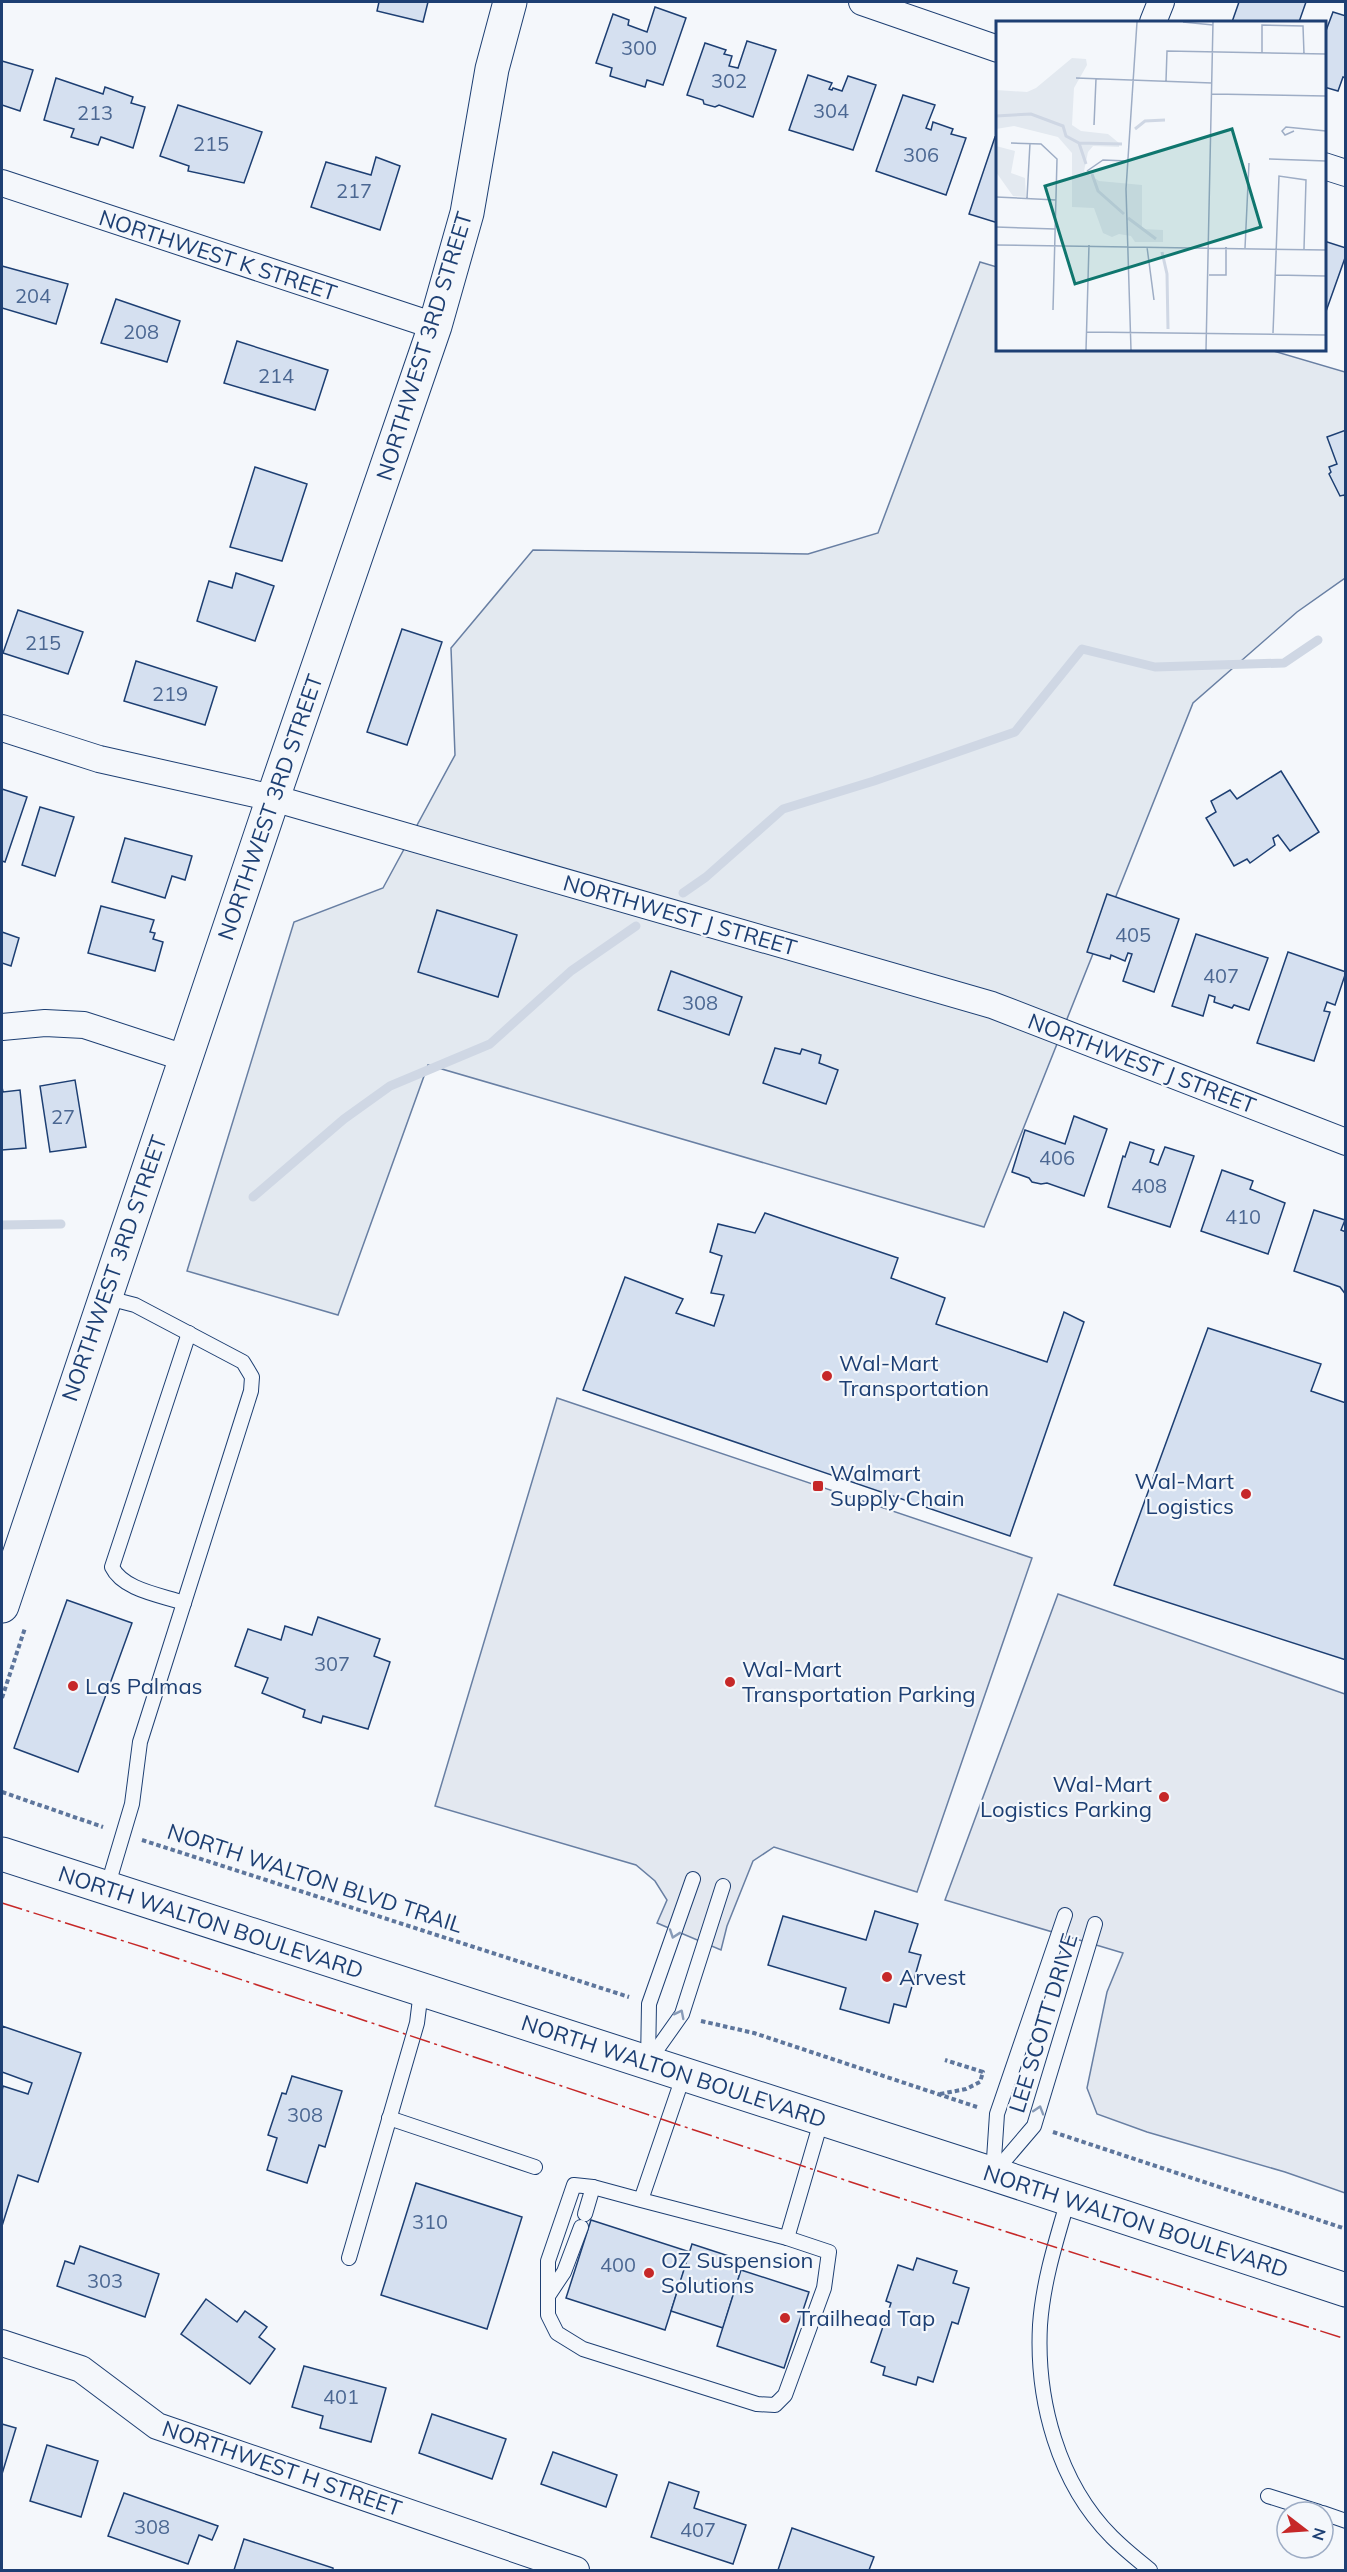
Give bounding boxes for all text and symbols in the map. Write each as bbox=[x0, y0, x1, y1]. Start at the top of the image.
inset map bbox=[996, 21, 1326, 351]
house number: 300 bbox=[621, 35, 657, 60]
house number: 302 bbox=[711, 68, 747, 93]
house number: 304 bbox=[813, 98, 849, 123]
house number: 213 bbox=[77, 100, 113, 125]
house number: 215 bbox=[193, 131, 229, 156]
house number: 306 bbox=[903, 142, 939, 167]
house number: 217 bbox=[336, 178, 372, 203]
street label: NORTHWEST K STREET bbox=[96, 203, 340, 307]
street label: NORTHWEST 3RD STREET bbox=[370, 208, 478, 484]
house number: 204 bbox=[15, 283, 51, 308]
house number: 208 bbox=[123, 319, 159, 344]
house number: 214 bbox=[258, 363, 294, 388]
house number: 215 bbox=[25, 630, 61, 655]
street label: NORTHWEST 3RD STREET bbox=[211, 670, 329, 944]
house number: 219 bbox=[152, 681, 188, 706]
street label: NORTHWEST J STREET bbox=[560, 868, 800, 962]
house number: 405 bbox=[1115, 922, 1151, 947]
house number: 407 bbox=[1203, 963, 1239, 988]
house number: 308 bbox=[682, 990, 718, 1015]
street label: NORTHWEST J STREET bbox=[1024, 1007, 1260, 1119]
house number: 27 bbox=[51, 1104, 75, 1129]
street label: NORTHWEST 3RD STREET bbox=[55, 1131, 173, 1405]
house number: 406 bbox=[1039, 1145, 1075, 1170]
house number: 408 bbox=[1131, 1173, 1167, 1198]
house number: 410 bbox=[1225, 1204, 1261, 1229]
place label: Wal-Mart Transportation bbox=[839, 1349, 989, 1402]
marker: Wal-Mart Transportation bbox=[820, 1369, 834, 1383]
place label: Walmart Supply Chain bbox=[830, 1459, 965, 1512]
place label: Wal-Mart Logistics bbox=[1135, 1467, 1234, 1520]
marker: Walmart Supply Chain bbox=[811, 1479, 825, 1493]
marker: Wal-Mart Logistics bbox=[1239, 1487, 1253, 1501]
house number: 307 bbox=[314, 1651, 350, 1676]
place label: Wal-Mart Transportation Parking bbox=[742, 1655, 976, 1708]
place label: Las Palmas bbox=[85, 1672, 203, 1700]
marker: Wal-Mart Transportation Parking bbox=[723, 1675, 737, 1689]
marker: Las Palmas bbox=[66, 1679, 80, 1693]
place label: Wal-Mart Logistics Parking bbox=[980, 1770, 1152, 1823]
marker: Wal-Mart Logistics Parking bbox=[1157, 1790, 1171, 1804]
street label: NORTH WALTON BLVD TRAIL bbox=[164, 1817, 466, 1939]
street label: NORTH WALTON BOULEVARD bbox=[55, 1859, 367, 1985]
one-way arrow bbox=[668, 1928, 681, 1939]
street label: LEE SCOTT DRIVE bbox=[1002, 1930, 1084, 2116]
place label: Arvest bbox=[899, 1963, 966, 1991]
marker: Arvest bbox=[880, 1970, 894, 1984]
street label: NORTH WALTON BOULEVARD bbox=[518, 2008, 830, 2134]
one-way arrow bbox=[673, 2009, 684, 2020]
house number: 308 bbox=[287, 2102, 323, 2127]
one-way arrow bbox=[1032, 2105, 1044, 2116]
street label: NORTH WALTON BOULEVARD bbox=[980, 2158, 1292, 2284]
house number: 310 bbox=[412, 2209, 448, 2234]
place label: OZ Suspension Solutions bbox=[661, 2246, 813, 2299]
house number: 400 bbox=[600, 2252, 636, 2277]
marker: OZ Suspension Solutions bbox=[642, 2266, 656, 2280]
house number: 303 bbox=[87, 2268, 123, 2293]
place label: Trailhead Tap bbox=[797, 2304, 935, 2332]
marker: Trailhead Tap bbox=[778, 2311, 792, 2325]
house number: 401 bbox=[323, 2384, 359, 2409]
street label: NORTHWEST H STREET bbox=[159, 2414, 405, 2522]
north arrow bbox=[1275, 2500, 1335, 2560]
house number: 308 bbox=[134, 2514, 170, 2539]
house number: 407 bbox=[680, 2517, 716, 2542]
text: N bbox=[1308, 2526, 1331, 2543]

